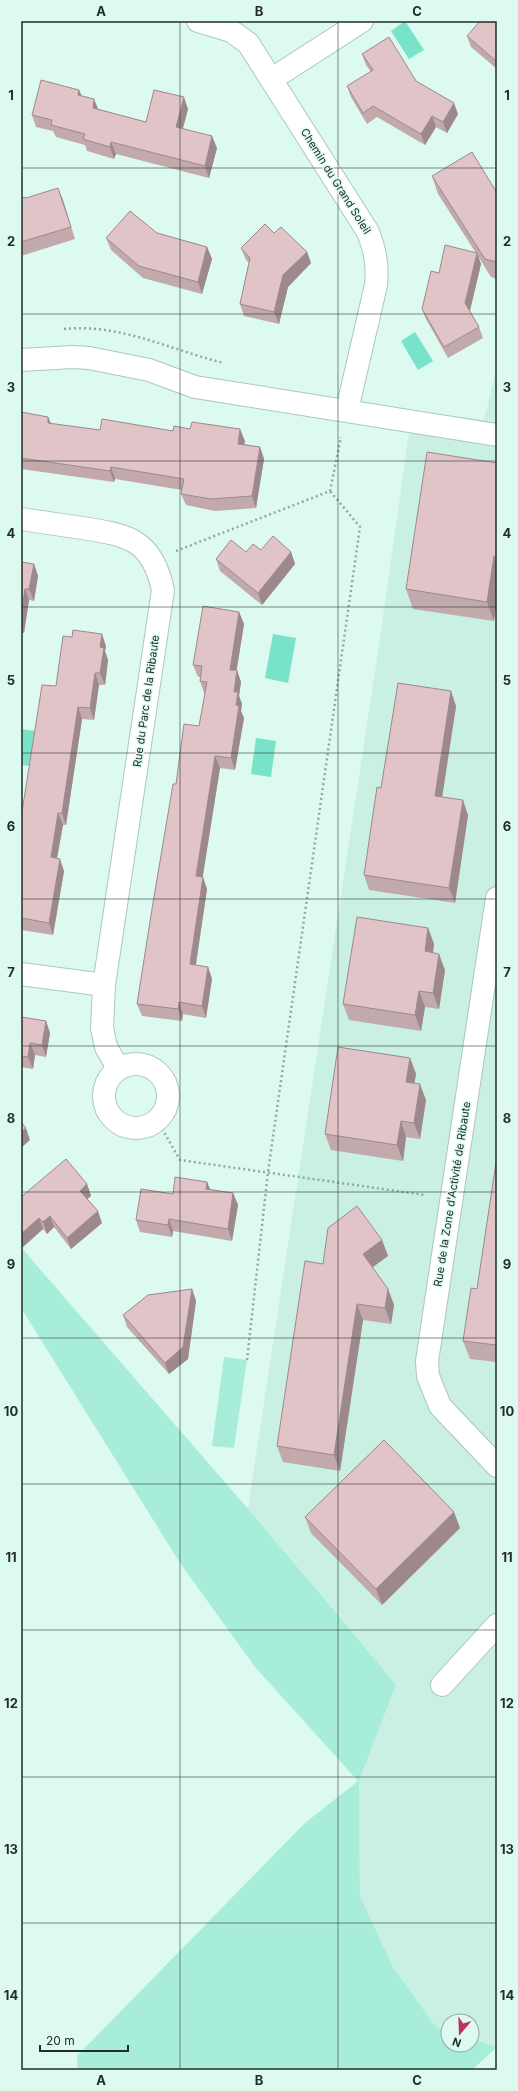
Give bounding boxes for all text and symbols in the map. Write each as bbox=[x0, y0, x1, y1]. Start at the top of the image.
text: A bbox=[96, 3, 106, 19]
text: B bbox=[255, 3, 264, 19]
text: C bbox=[412, 3, 422, 19]
text: 1 bbox=[8, 87, 14, 103]
text: 1 bbox=[504, 87, 510, 103]
street label: Chemin du Grand Soleil bbox=[298, 126, 374, 236]
text: 2 bbox=[7, 233, 15, 249]
text: 2 bbox=[503, 233, 511, 249]
text: 3 bbox=[7, 379, 15, 395]
text: 3 bbox=[503, 379, 511, 395]
text: 4 bbox=[7, 525, 16, 541]
text: 4 bbox=[503, 525, 512, 541]
street label: Rue du Parc de la Ribaute bbox=[130, 634, 162, 768]
text: 5 bbox=[7, 672, 15, 688]
text: 5 bbox=[503, 672, 511, 688]
text: 6 bbox=[7, 818, 15, 834]
text: 6 bbox=[503, 818, 511, 834]
text: 7 bbox=[7, 964, 15, 980]
text: 7 bbox=[503, 964, 511, 980]
street label: Rue de la Zone d'Activité de Ribaute bbox=[430, 1100, 474, 1288]
text: 8 bbox=[7, 1110, 15, 1126]
text: 8 bbox=[503, 1110, 511, 1126]
text: 9 bbox=[7, 1256, 15, 1272]
text: 9 bbox=[503, 1256, 511, 1272]
text: 10 bbox=[4, 1403, 18, 1419]
text: 10 bbox=[500, 1403, 514, 1419]
text: 11 bbox=[5, 1549, 17, 1565]
text: 11 bbox=[501, 1549, 513, 1565]
text: 12 bbox=[4, 1695, 18, 1711]
text: 12 bbox=[500, 1695, 514, 1711]
text: 13 bbox=[4, 1841, 18, 1857]
text: 13 bbox=[500, 1841, 514, 1857]
text: 14 bbox=[4, 1987, 18, 2003]
text: 14 bbox=[500, 1987, 514, 2003]
north arrow bbox=[440, 2013, 480, 2053]
scale bar bbox=[40, 2027, 128, 2053]
text: 20 m bbox=[46, 2033, 75, 2048]
text: N bbox=[450, 2034, 463, 2050]
text: A bbox=[96, 2072, 106, 2088]
text: B bbox=[255, 2072, 264, 2088]
text: C bbox=[412, 2072, 422, 2088]

